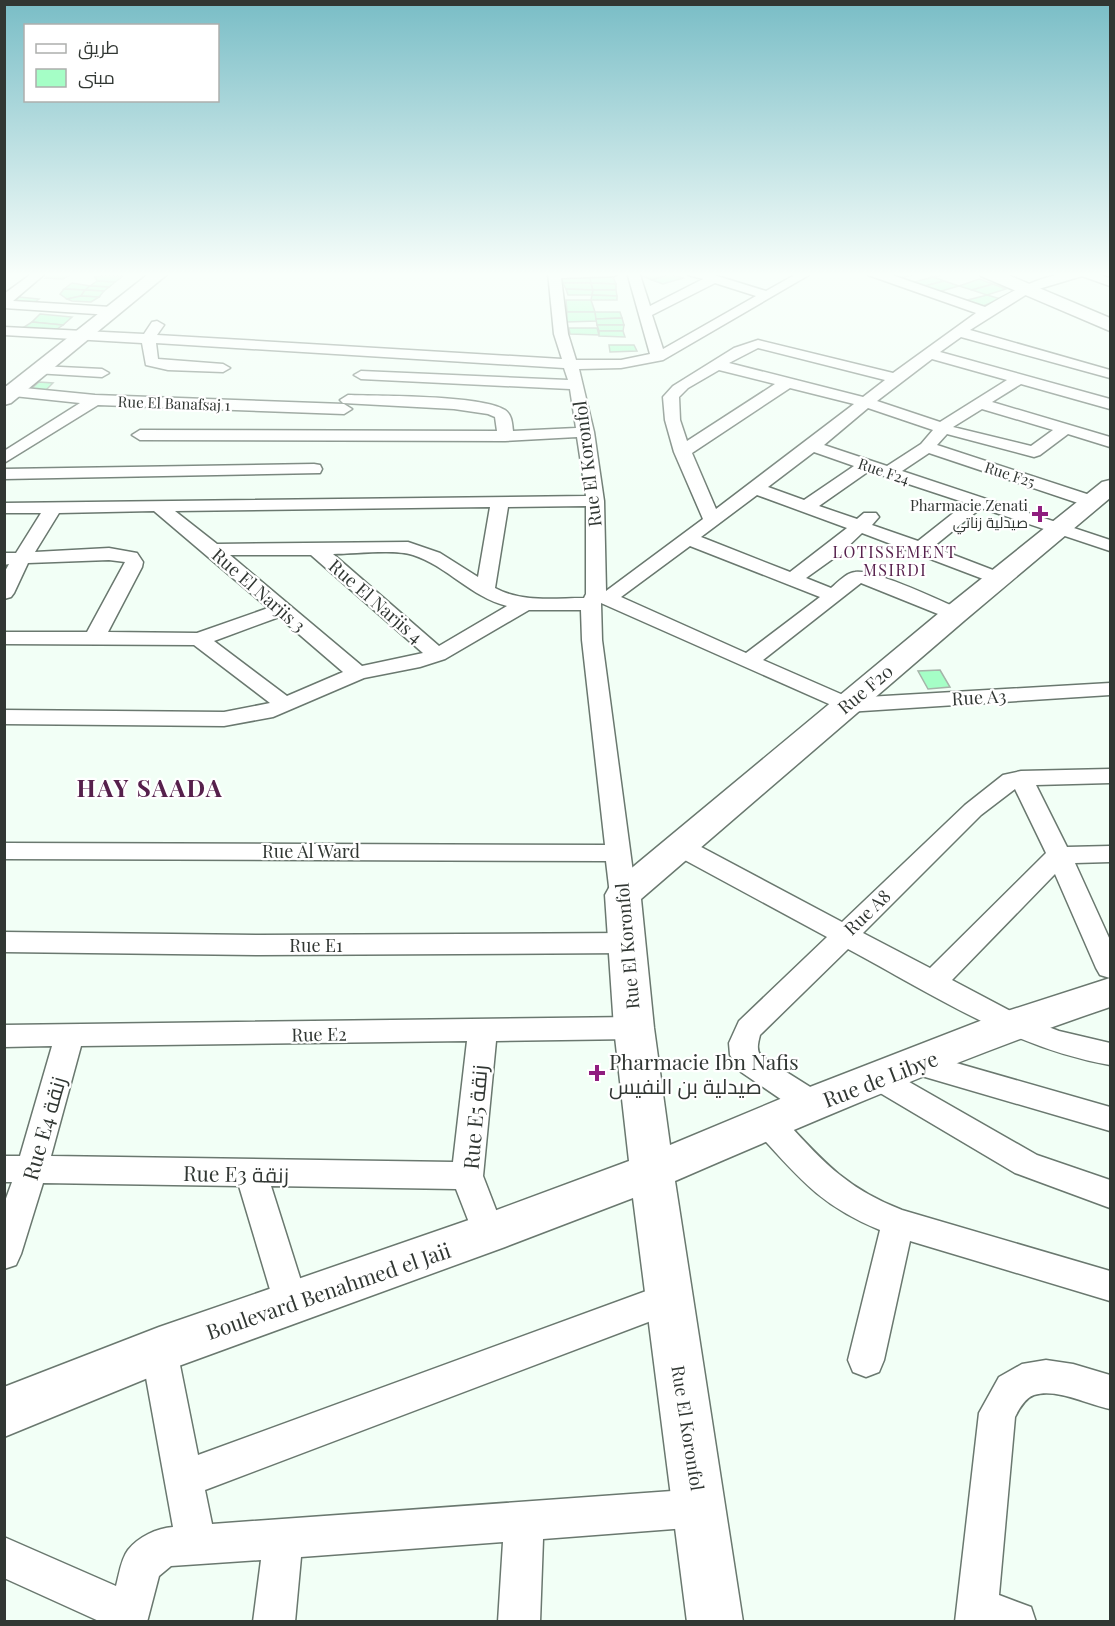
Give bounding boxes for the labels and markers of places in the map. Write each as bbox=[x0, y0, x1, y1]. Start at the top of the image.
place label: Pharmacie Zenati صيدلية زناتي bbox=[910, 495, 1029, 535]
marker: Pharmacie Zenati صيدلية زناتي bbox=[1033, 507, 1047, 521]
place label: Pharmacie Ibn Nafis صيدلية بن النفيس bbox=[609, 1047, 799, 1100]
marker: Pharmacie Ibn Nafis صيدلية بن النفيس bbox=[590, 1066, 604, 1080]

